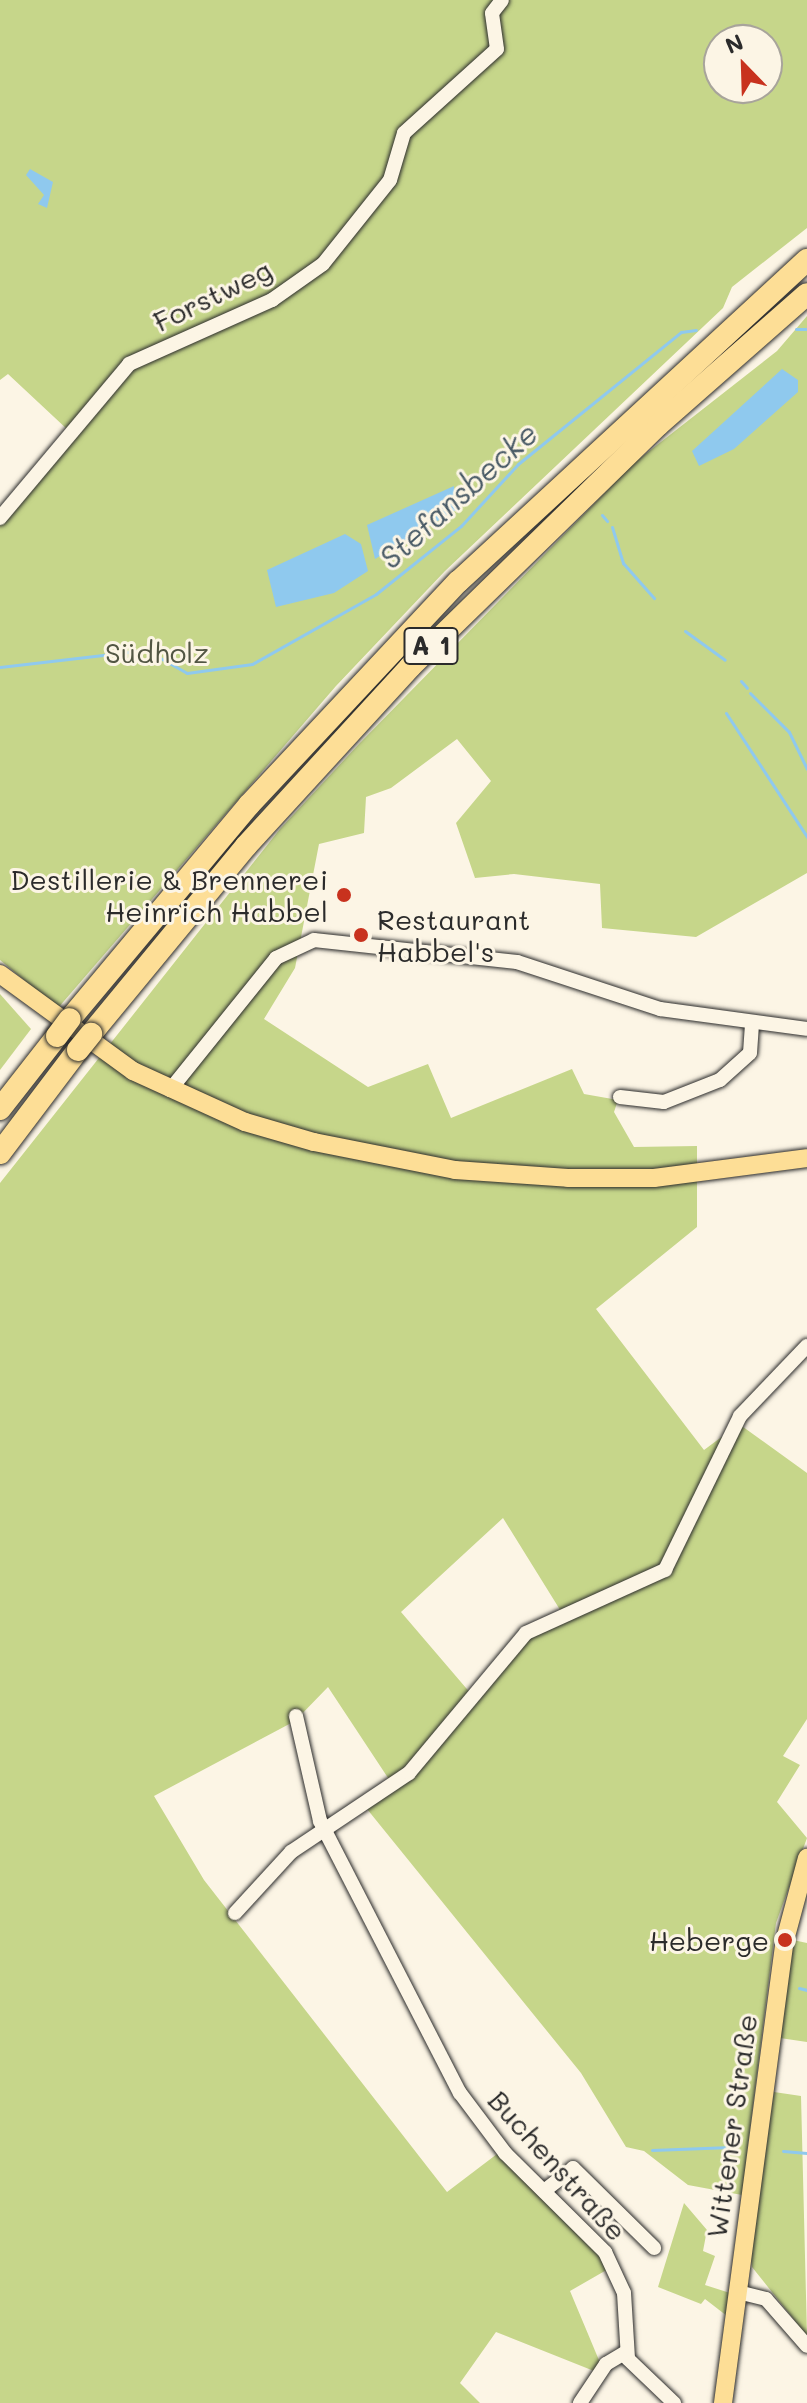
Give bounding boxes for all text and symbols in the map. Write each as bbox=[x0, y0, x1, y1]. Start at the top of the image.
north arrow bbox=[703, 24, 783, 104]
text: N bbox=[721, 27, 748, 60]
street label: Forstweg bbox=[147, 252, 277, 338]
water label: Stefansbecke bbox=[372, 415, 544, 575]
road number: A 1 bbox=[403, 624, 459, 668]
park label: Südholz bbox=[105, 635, 209, 669]
place label: Destillerie & Brennerei Heinrich Habbel bbox=[10, 862, 328, 928]
marker: Destillerie & Brennerei Heinrich Habbel bbox=[335, 886, 353, 904]
place label: Restaurant Habbel's bbox=[377, 902, 530, 968]
marker: Restaurant Habbel's bbox=[352, 926, 370, 944]
place label: Heberge bbox=[649, 1923, 769, 1957]
marker: Heberge bbox=[776, 1931, 794, 1949]
street label: Wittener Straße bbox=[699, 2012, 763, 2240]
street label: Buchenstraße bbox=[482, 2083, 634, 2247]

